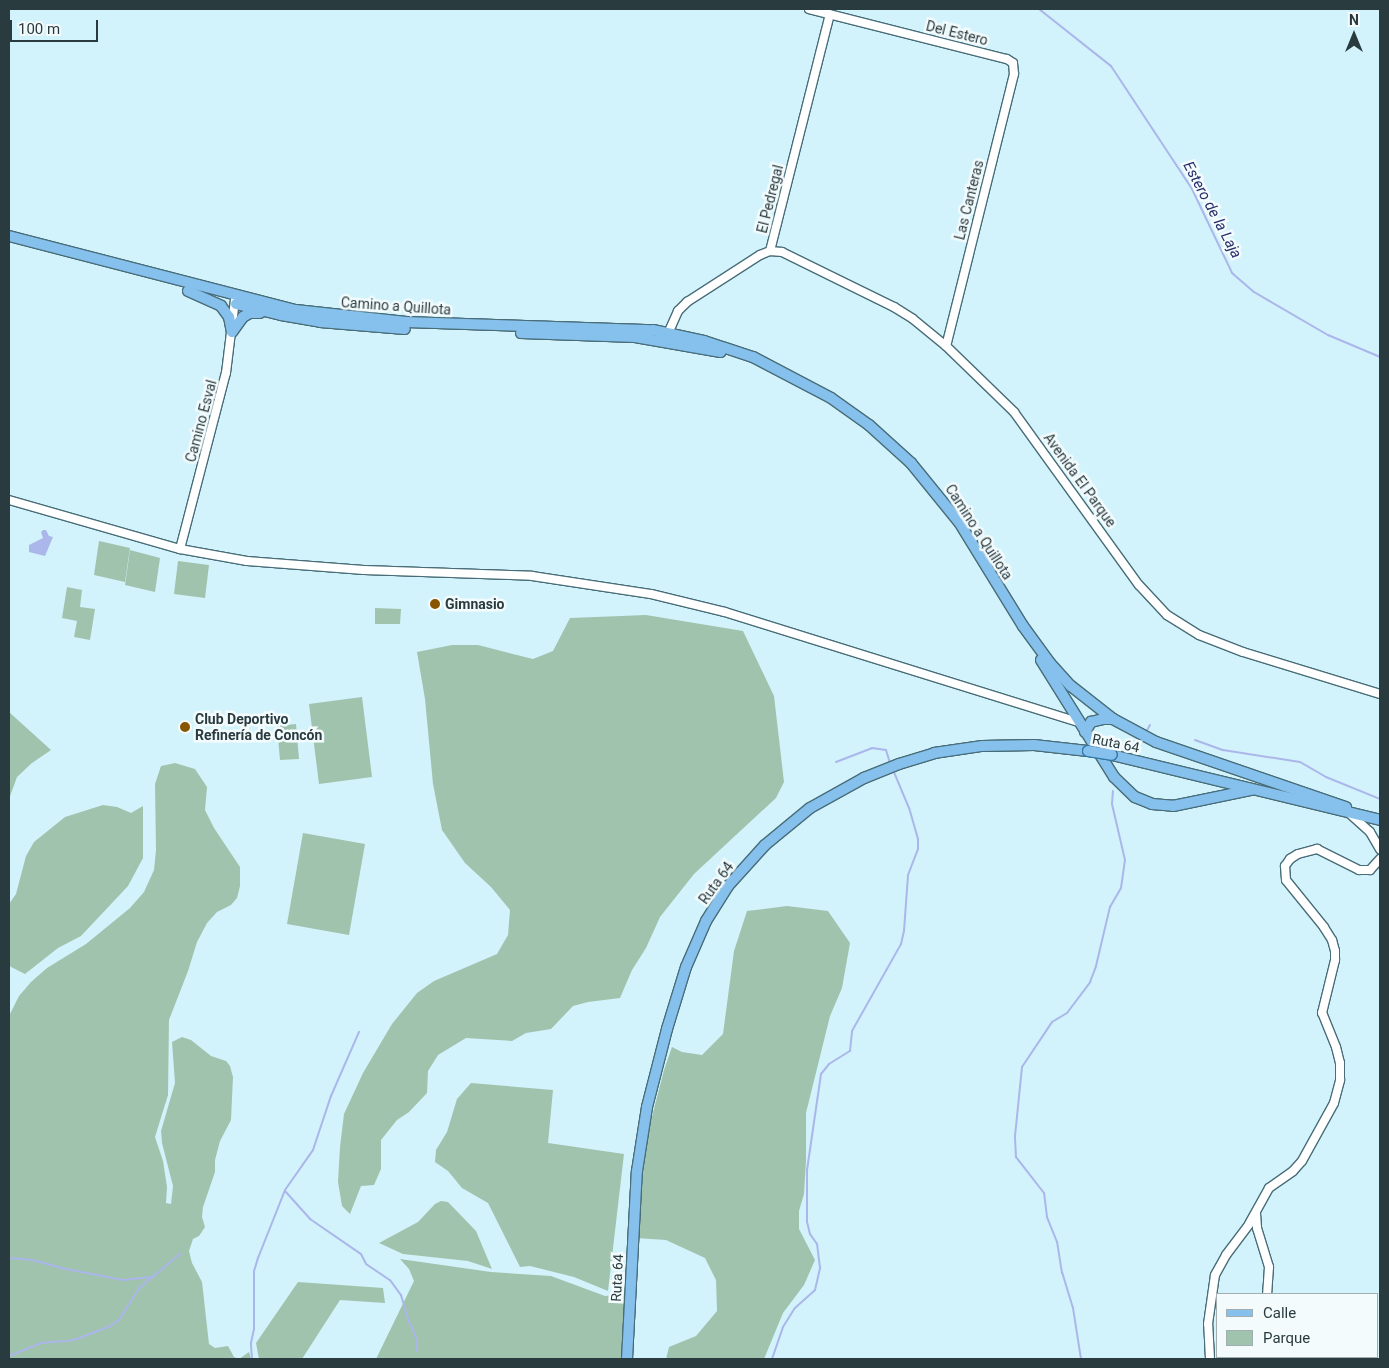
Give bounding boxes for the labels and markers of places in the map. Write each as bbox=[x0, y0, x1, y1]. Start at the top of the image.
place label: Gimnasio bbox=[445, 596, 505, 612]
marker: Gimnasio bbox=[429, 598, 441, 610]
place label: Club Deportivo Refinería de Concón bbox=[195, 711, 322, 744]
marker: Club Deportivo Refinería de Concón bbox=[179, 721, 191, 733]

